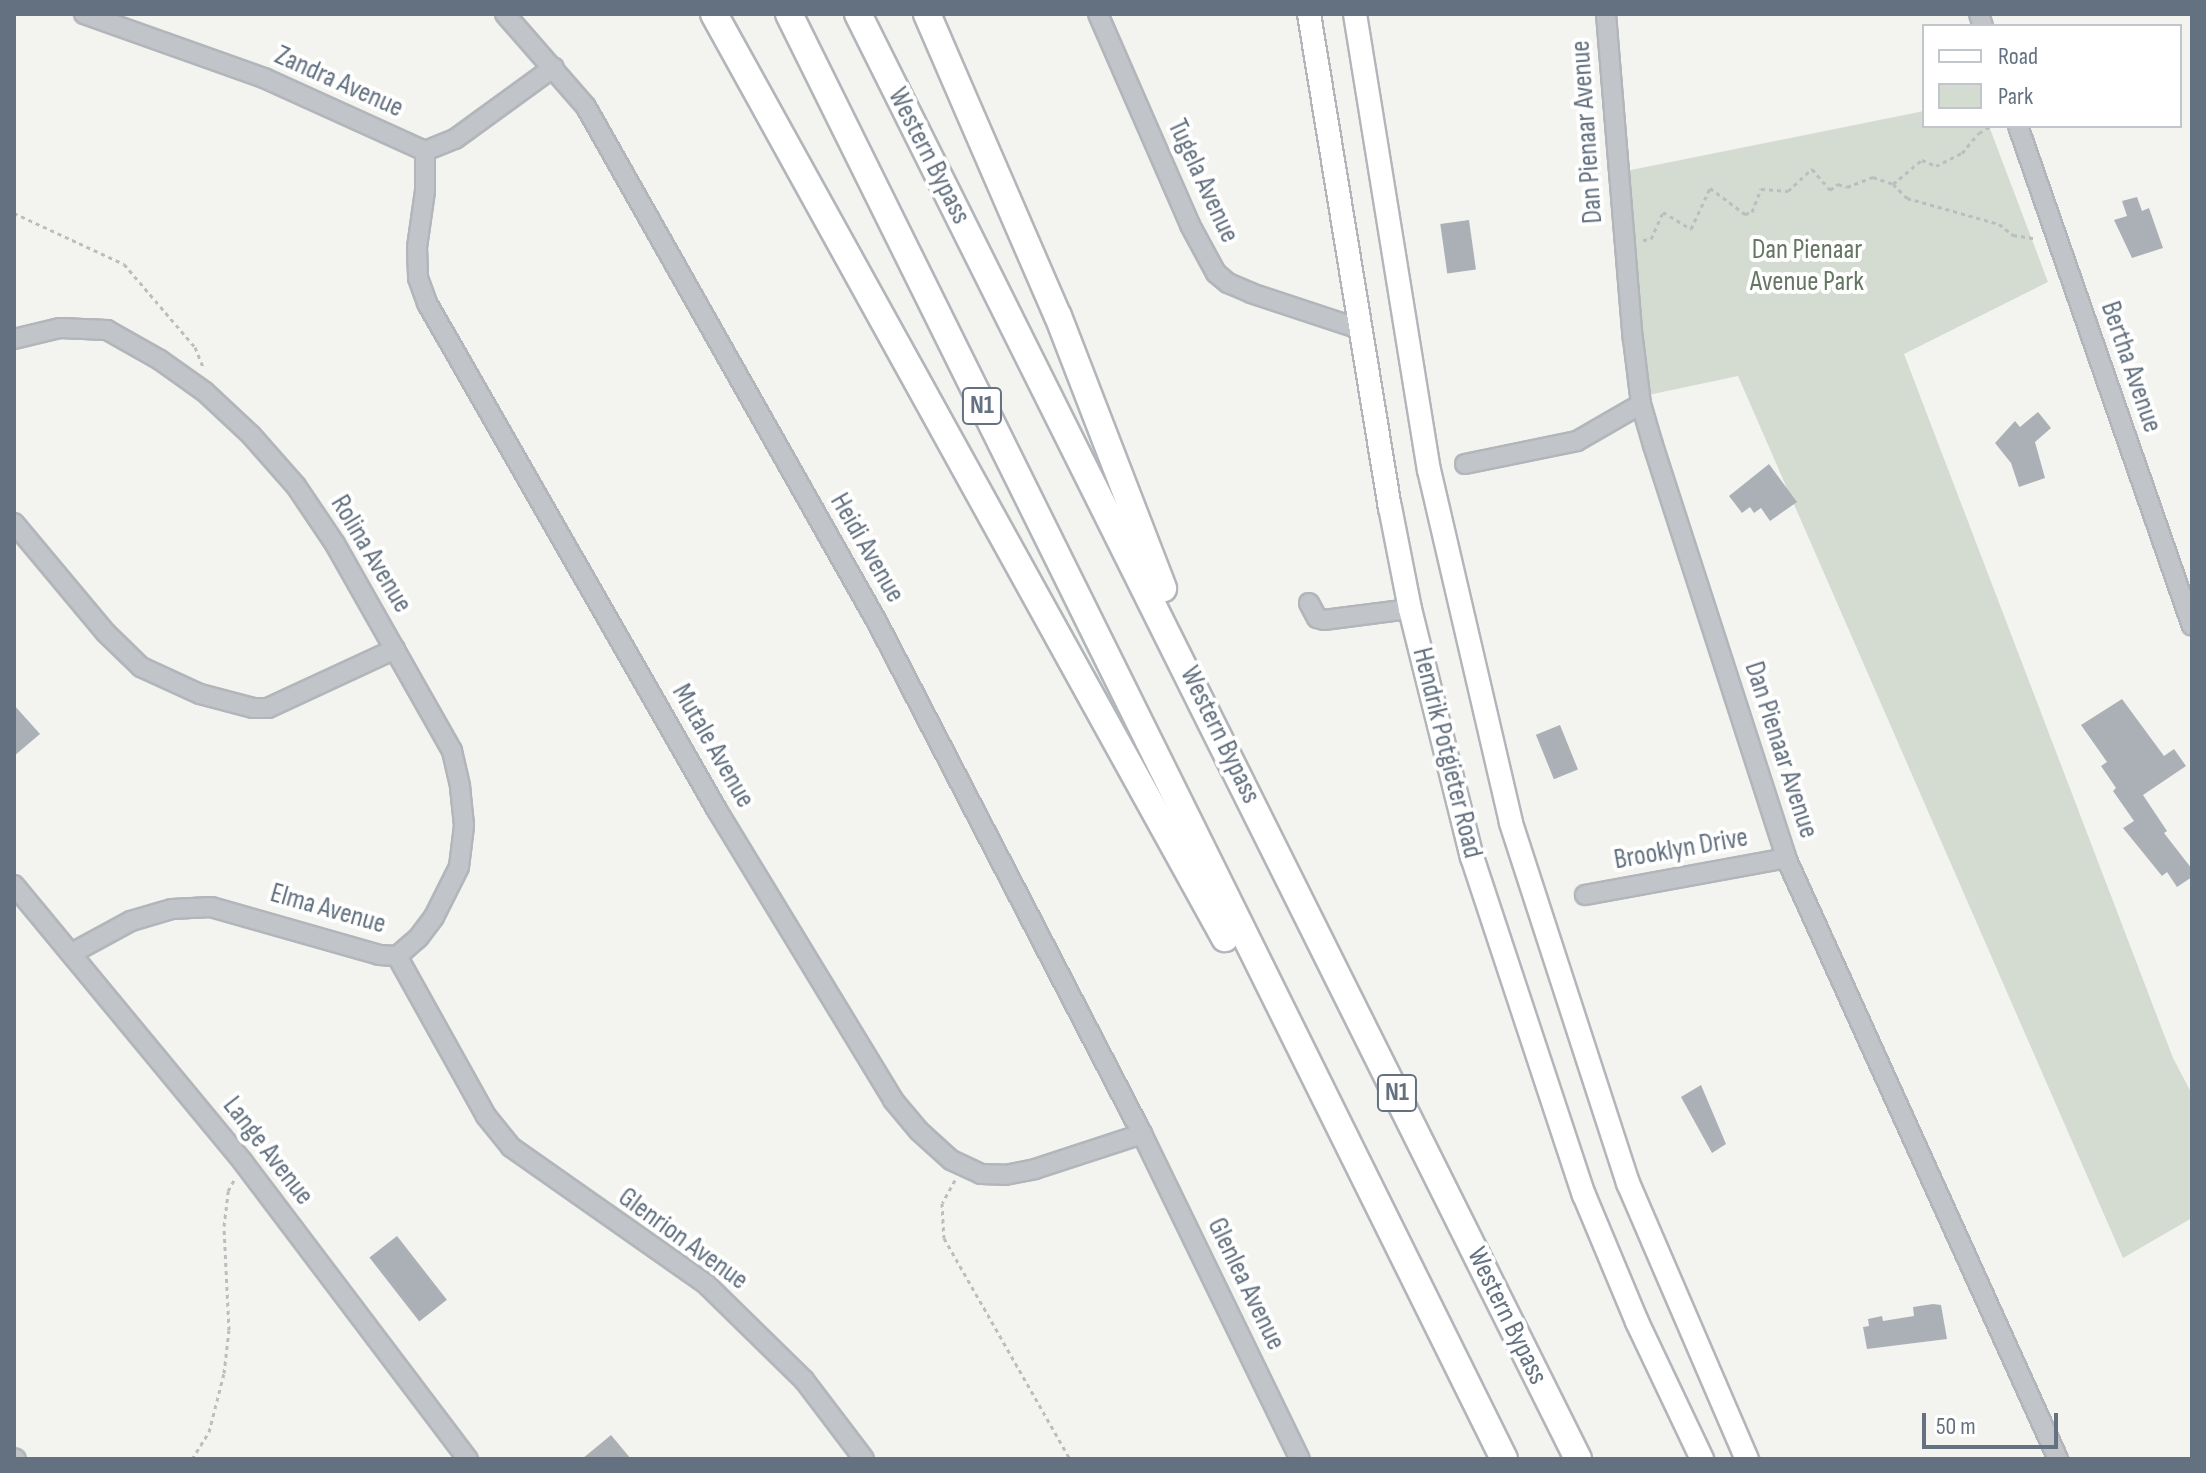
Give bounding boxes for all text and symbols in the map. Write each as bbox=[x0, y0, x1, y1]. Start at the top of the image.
legend bbox=[1922, 24, 2182, 128]
street label: Zandra Avenue bbox=[270, 39, 408, 125]
street label: Dan Pienaar Avenue bbox=[1564, 39, 1610, 225]
text: Road bbox=[1998, 42, 2038, 71]
street label: Western Bypass bbox=[880, 82, 978, 230]
text: Park bbox=[1998, 82, 2033, 111]
street label: Tugela Avenue bbox=[1160, 114, 1246, 248]
park label: Dan Pienaar Avenue Park bbox=[1750, 233, 1864, 299]
street label: Bertha Avenue bbox=[2093, 297, 2169, 437]
road number: N1 bbox=[960, 384, 1004, 428]
street label: Heidi Avenue bbox=[822, 487, 912, 609]
street label: Rolina Avenue bbox=[323, 489, 419, 619]
street label: Hendrik Potgieter Road bbox=[1405, 644, 1489, 862]
street label: Dan Pienaar Avenue bbox=[1737, 658, 1825, 842]
street label: Western Bypass bbox=[1172, 661, 1268, 809]
street label: Mutale Avenue bbox=[664, 678, 762, 814]
street label: Brooklyn Drive bbox=[1611, 821, 1751, 877]
street label: Elma Avenue bbox=[266, 877, 390, 941]
road number: N1 bbox=[1375, 1071, 1419, 1115]
street label: Lange Avenue bbox=[215, 1090, 321, 1212]
street label: Glenrion Avenue bbox=[612, 1181, 754, 1297]
street label: Glenlea Avenue bbox=[1200, 1213, 1292, 1355]
street label: Western Bypass bbox=[1459, 1242, 1555, 1390]
scale bar bbox=[1926, 1397, 2062, 1447]
text: 50 m bbox=[1936, 1412, 1976, 1441]

